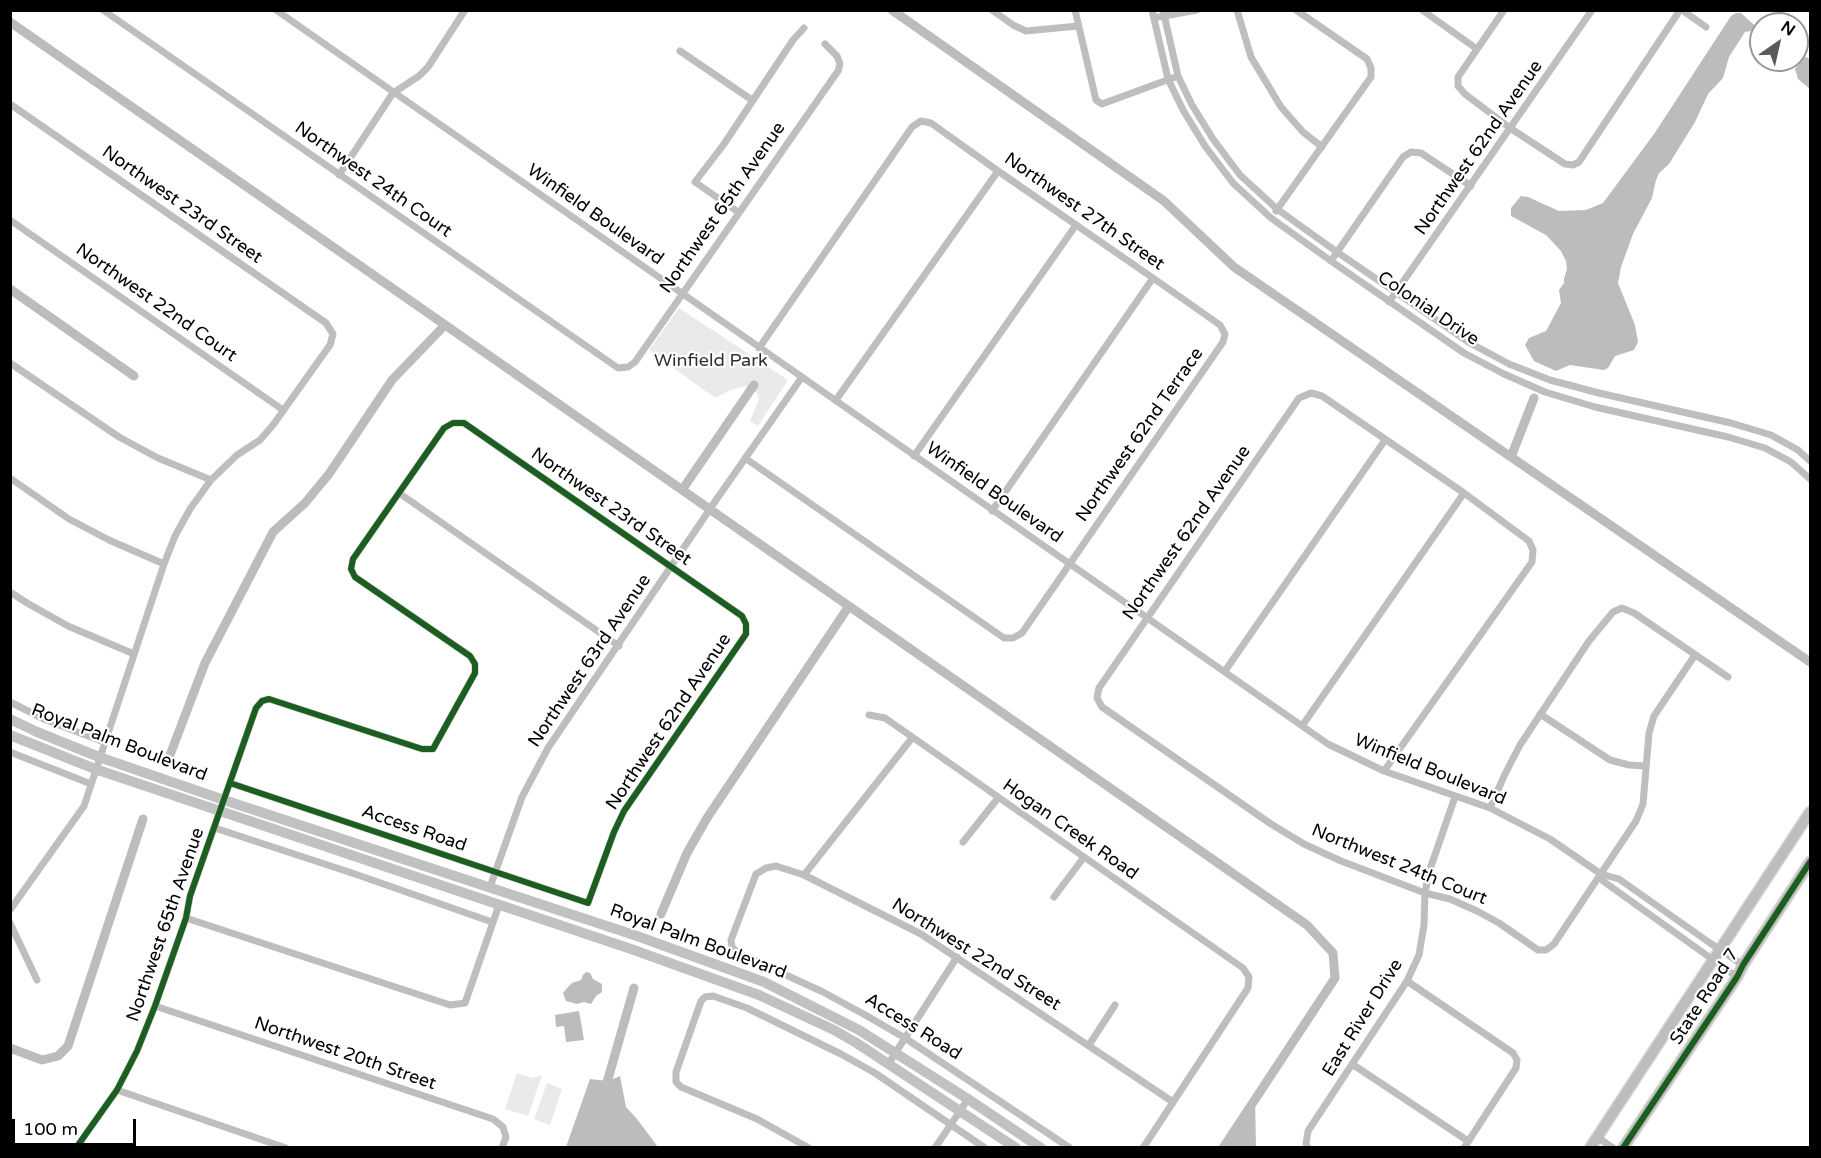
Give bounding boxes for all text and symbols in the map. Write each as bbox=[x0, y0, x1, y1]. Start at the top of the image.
north arrow bbox=[1749, 12, 1809, 72]
text: N bbox=[1777, 17, 1799, 41]
street label: Northwest 62nd Avenue bbox=[1410, 57, 1548, 239]
street label: Northwest 24th Court bbox=[290, 117, 456, 243]
street label: Northwest 65th Avenue bbox=[656, 118, 790, 298]
street label: Northwest 23rd Street bbox=[98, 141, 266, 269]
street label: Northwest 27th Street bbox=[1000, 148, 1168, 276]
street label: Winfield Boulevard bbox=[523, 160, 667, 270]
street label: Northwest 22nd Court bbox=[71, 239, 241, 367]
street label: Colonial Drive bbox=[1373, 267, 1483, 351]
street label: Northwest 62nd Terrace bbox=[1072, 344, 1208, 526]
park label: Winfield Park bbox=[654, 350, 768, 372]
street label: Winfield Boulevard bbox=[922, 438, 1066, 548]
street label: Northwest 62nd Avenue bbox=[1118, 442, 1256, 624]
street label: Northwest 23rd Street bbox=[527, 443, 695, 571]
street label: Northwest 63rd Avenue bbox=[524, 570, 656, 752]
street label: Northwest 62nd Avenue bbox=[602, 630, 736, 814]
street label: Royal Palm Boulevard bbox=[28, 700, 210, 786]
street label: Winfield Boulevard bbox=[1351, 730, 1509, 810]
street label: Hogan Creek Road bbox=[998, 775, 1142, 885]
street label: Access Road bbox=[359, 801, 469, 857]
street label: Northwest 24th Court bbox=[1308, 820, 1490, 910]
street label: Northwest 65th Avenue bbox=[123, 825, 209, 1025]
street label: Northwest 22nd Street bbox=[888, 894, 1064, 1016]
street label: Royal Palm Boulevard bbox=[607, 900, 789, 984]
street label: State Road 7 bbox=[1666, 945, 1744, 1049]
street label: East River Drive bbox=[1318, 955, 1408, 1081]
street label: Access Road bbox=[861, 989, 965, 1065]
street label: Northwest 20th Street bbox=[251, 1013, 439, 1095]
scale bar bbox=[15, 1107, 140, 1145]
text: 100 m bbox=[23, 1118, 78, 1140]

